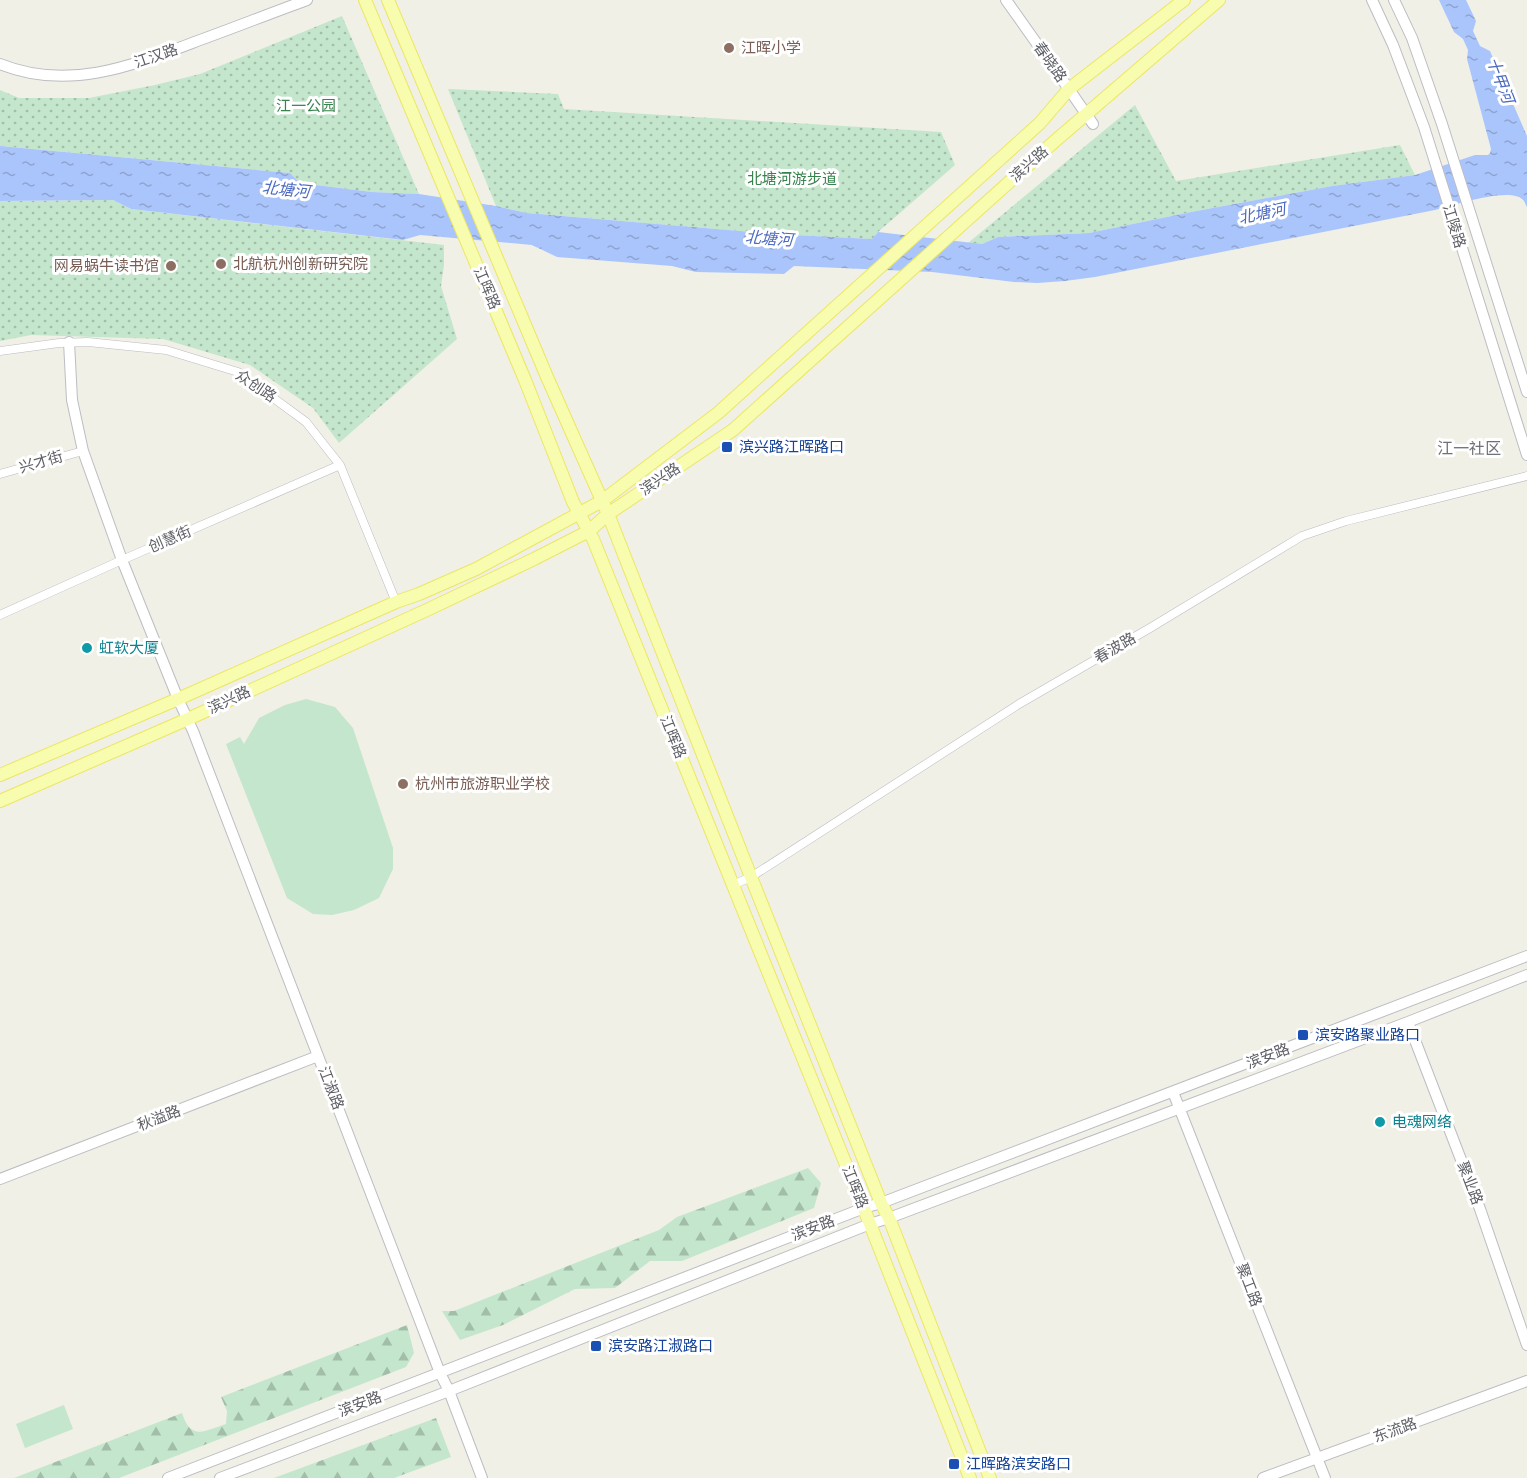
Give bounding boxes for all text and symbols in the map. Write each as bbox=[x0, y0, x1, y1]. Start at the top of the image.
street label: 春晓路 bbox=[1030, 38, 1070, 86]
place label: 江晖小学 bbox=[741, 39, 801, 57]
street label: 江汉路 bbox=[132, 40, 180, 72]
marker: 江晖小学 bbox=[722, 41, 736, 55]
water label: 十甲河 bbox=[1483, 54, 1519, 109]
park label: 江一公园 bbox=[276, 97, 336, 115]
street label: 滨兴路 bbox=[1006, 142, 1052, 186]
park label: 北塘河游步道 bbox=[747, 170, 837, 188]
water label: 北塘河 bbox=[261, 178, 314, 202]
water label: 北塘河 bbox=[1237, 199, 1290, 228]
street label: 江陵路 bbox=[1439, 202, 1469, 250]
water label: 北塘河 bbox=[744, 227, 797, 250]
place label: 北航杭州创新研究院 bbox=[233, 255, 368, 273]
place label: 网易蜗牛读书馆 bbox=[54, 257, 159, 275]
marker: 北航杭州创新研究院 bbox=[214, 257, 228, 271]
marker: 网易蜗牛读书馆 bbox=[164, 259, 178, 273]
street label: 江晖路 bbox=[470, 264, 504, 312]
street label: 众创路 bbox=[232, 366, 280, 406]
place label: 滨兴路江晖路口 bbox=[739, 438, 844, 456]
district label: 江一社区 bbox=[1437, 439, 1501, 458]
marker: 滨兴路江晖路口 bbox=[720, 440, 734, 454]
street label: 兴才街 bbox=[17, 447, 65, 477]
street label: 滨兴路 bbox=[636, 459, 684, 499]
street label: 创慧街 bbox=[146, 522, 194, 556]
street label: 春波路 bbox=[1091, 629, 1139, 667]
place label: 虹软大厦 bbox=[99, 639, 159, 657]
marker: 虹软大厦 bbox=[80, 641, 94, 655]
street label: 滨兴路 bbox=[205, 682, 253, 718]
street label: 江晖路 bbox=[656, 713, 690, 761]
place label: 杭州市旅游职业学校 bbox=[415, 775, 550, 793]
marker: 杭州市旅游职业学校 bbox=[396, 777, 410, 791]
place label: 滨安路聚业路口 bbox=[1315, 1026, 1420, 1044]
marker: 滨安路聚业路口 bbox=[1296, 1028, 1310, 1042]
street label: 滨安路 bbox=[1244, 1040, 1292, 1072]
street label: 江淑路 bbox=[315, 1064, 347, 1112]
street label: 秋溢路 bbox=[135, 1102, 183, 1134]
place label: 电魂网络 bbox=[1392, 1113, 1452, 1131]
marker: 电魂网络 bbox=[1373, 1115, 1387, 1129]
street label: 聚业路 bbox=[1454, 1159, 1486, 1207]
street label: 江晖路 bbox=[838, 1163, 872, 1211]
street label: 滨安路 bbox=[789, 1212, 837, 1244]
street label: 聚工路 bbox=[1233, 1261, 1265, 1309]
place label: 滨安路江淑路口 bbox=[608, 1337, 713, 1355]
marker: 滨安路江淑路口 bbox=[589, 1339, 603, 1353]
street label: 滨安路 bbox=[336, 1388, 384, 1420]
street label: 东流路 bbox=[1371, 1414, 1419, 1446]
place label: 江晖路滨安路口 bbox=[966, 1455, 1071, 1473]
marker: 江晖路滨安路口 bbox=[947, 1457, 961, 1471]

